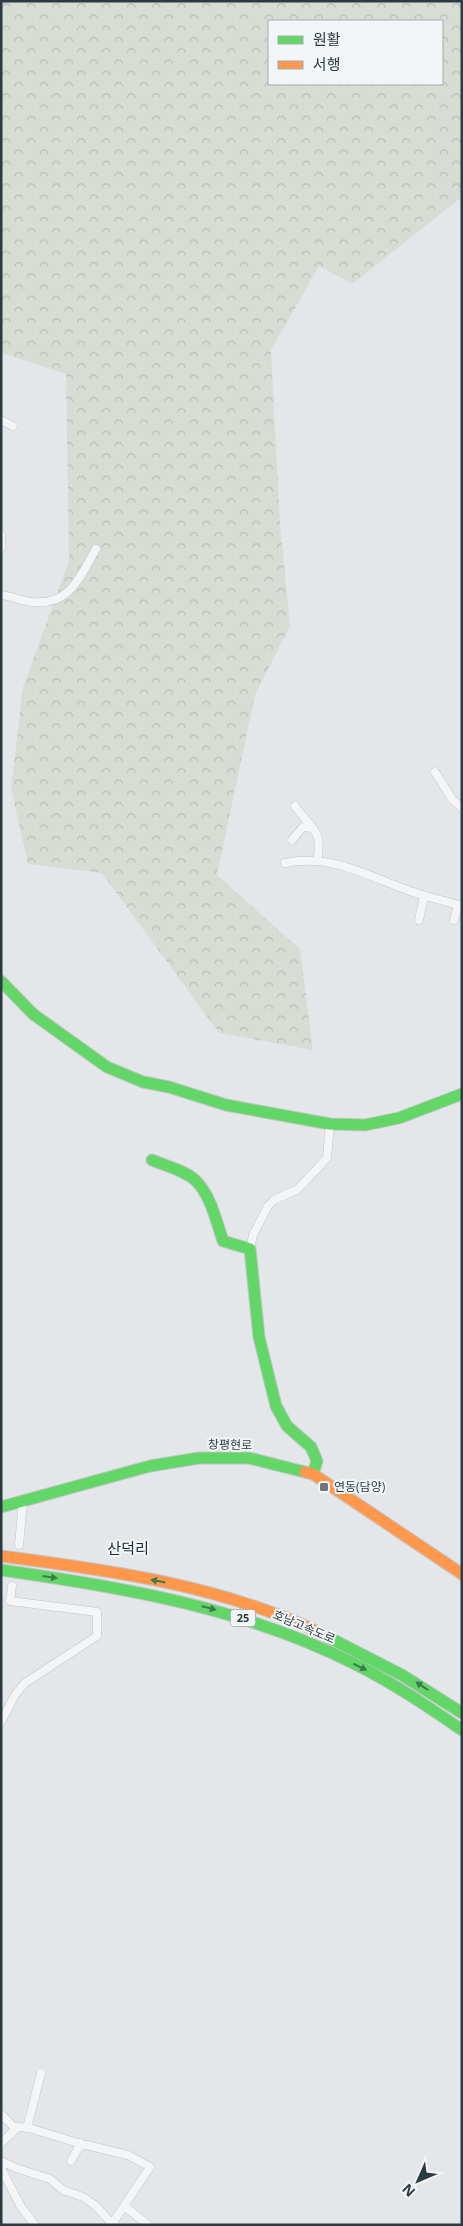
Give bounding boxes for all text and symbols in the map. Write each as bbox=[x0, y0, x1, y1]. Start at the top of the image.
legend bbox=[268, 20, 443, 85]
text: 원활 bbox=[313, 29, 341, 49]
text: 서행 bbox=[313, 54, 341, 74]
street label: 창평현로 bbox=[208, 1436, 252, 1453]
place label: 연동(담양) bbox=[334, 1478, 386, 1495]
marker: 연동(담양) bbox=[318, 1481, 330, 1493]
district label: 산덕리 bbox=[107, 1538, 149, 1558]
one-way arrow bbox=[42, 1573, 58, 1581]
one-way arrow bbox=[151, 1577, 166, 1585]
one-way arrow bbox=[201, 1604, 216, 1612]
street label: 호남고속도로 bbox=[270, 1606, 338, 1647]
road number: 25 bbox=[230, 1610, 256, 1626]
one-way arrow bbox=[353, 1663, 367, 1671]
one-way arrow bbox=[415, 1681, 428, 1691]
north arrow bbox=[393, 2156, 443, 2206]
text: N bbox=[398, 2180, 419, 2201]

